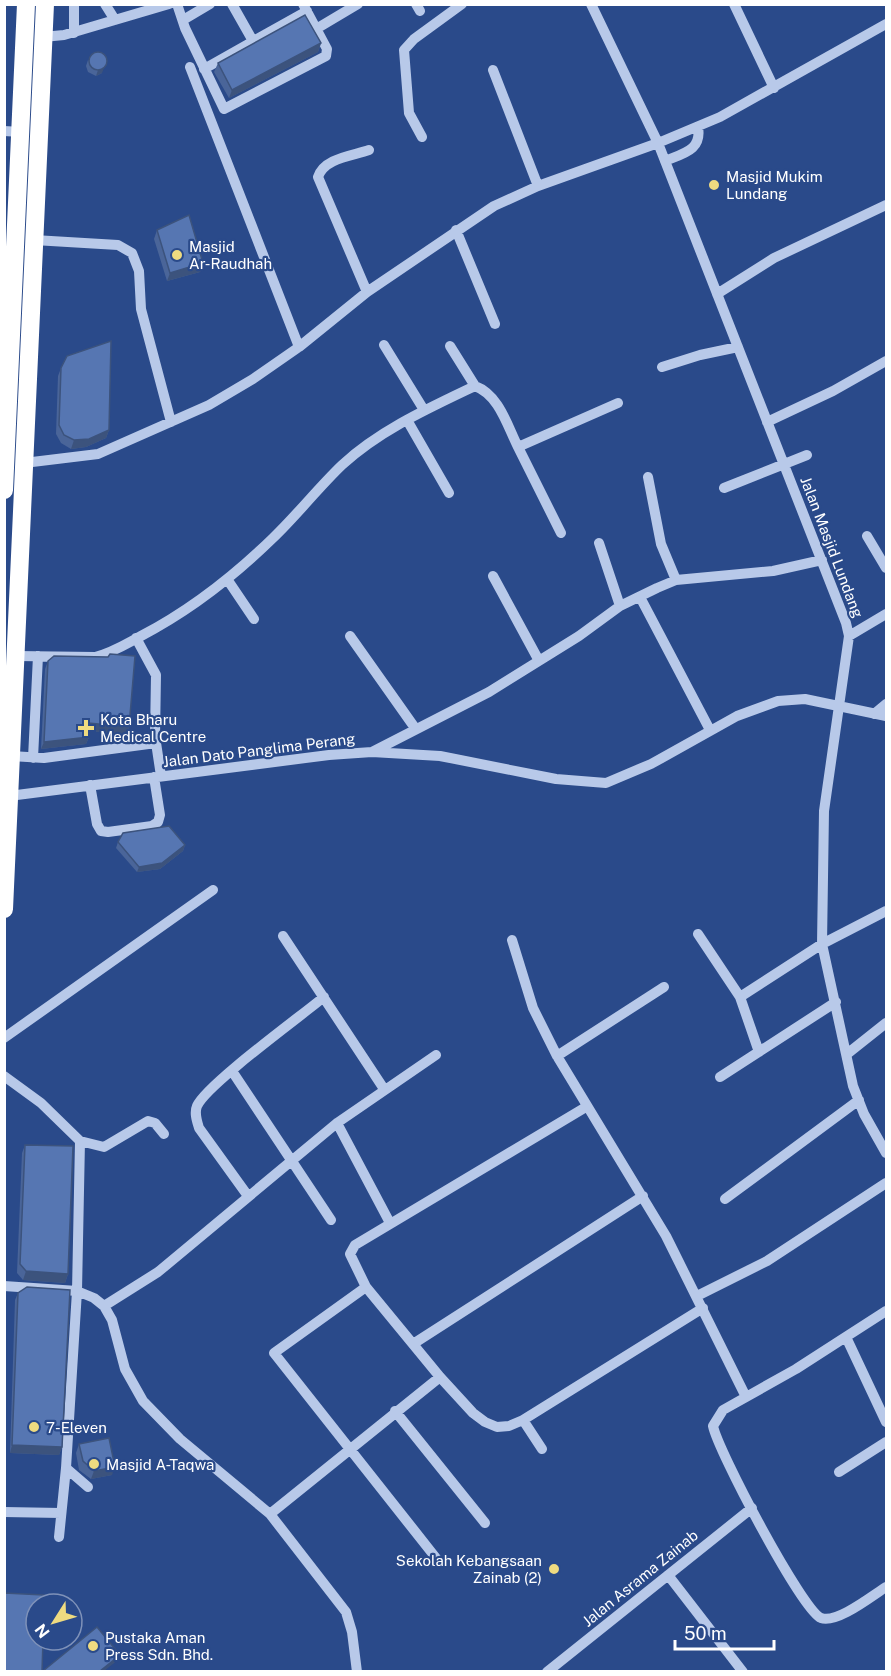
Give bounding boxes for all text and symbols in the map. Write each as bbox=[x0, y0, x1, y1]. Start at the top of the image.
place label: Masjid Mukim Lundang bbox=[726, 168, 823, 202]
marker: Masjid Mukim Lundang bbox=[707, 178, 721, 192]
place label: Masjid Ar-Raudhah bbox=[189, 238, 272, 272]
marker: Masjid Ar-Raudhah bbox=[170, 248, 184, 262]
street label: Jalan Masjid Lundang bbox=[797, 474, 867, 620]
place label: Kota Bharu Medical Centre bbox=[100, 711, 206, 745]
marker: Kota Bharu Medical Centre bbox=[77, 719, 95, 737]
street label: Jalan Dato Panglima Perang bbox=[162, 730, 356, 770]
place label: 7-Eleven bbox=[46, 1419, 107, 1436]
marker: 7-Eleven bbox=[27, 1420, 41, 1434]
place label: Masjid A-Taqwa bbox=[106, 1456, 214, 1473]
marker: Masjid A-Taqwa bbox=[87, 1457, 101, 1471]
street label: Jalan Asrama Zainab bbox=[579, 1526, 701, 1630]
place label: Sekolah Kebangsaan Zainab (2) bbox=[396, 1552, 542, 1586]
marker: Sekolah Kebangsaan Zainab (2) bbox=[547, 1562, 561, 1576]
north arrow bbox=[24, 1592, 84, 1652]
scale bar bbox=[675, 1613, 774, 1651]
text: N bbox=[31, 1620, 54, 1641]
text: 50 m bbox=[684, 1623, 727, 1644]
place label: Pustaka Aman Press Sdn. Bhd. bbox=[105, 1629, 213, 1663]
marker: Pustaka Aman Press Sdn. Bhd. bbox=[86, 1639, 100, 1653]

